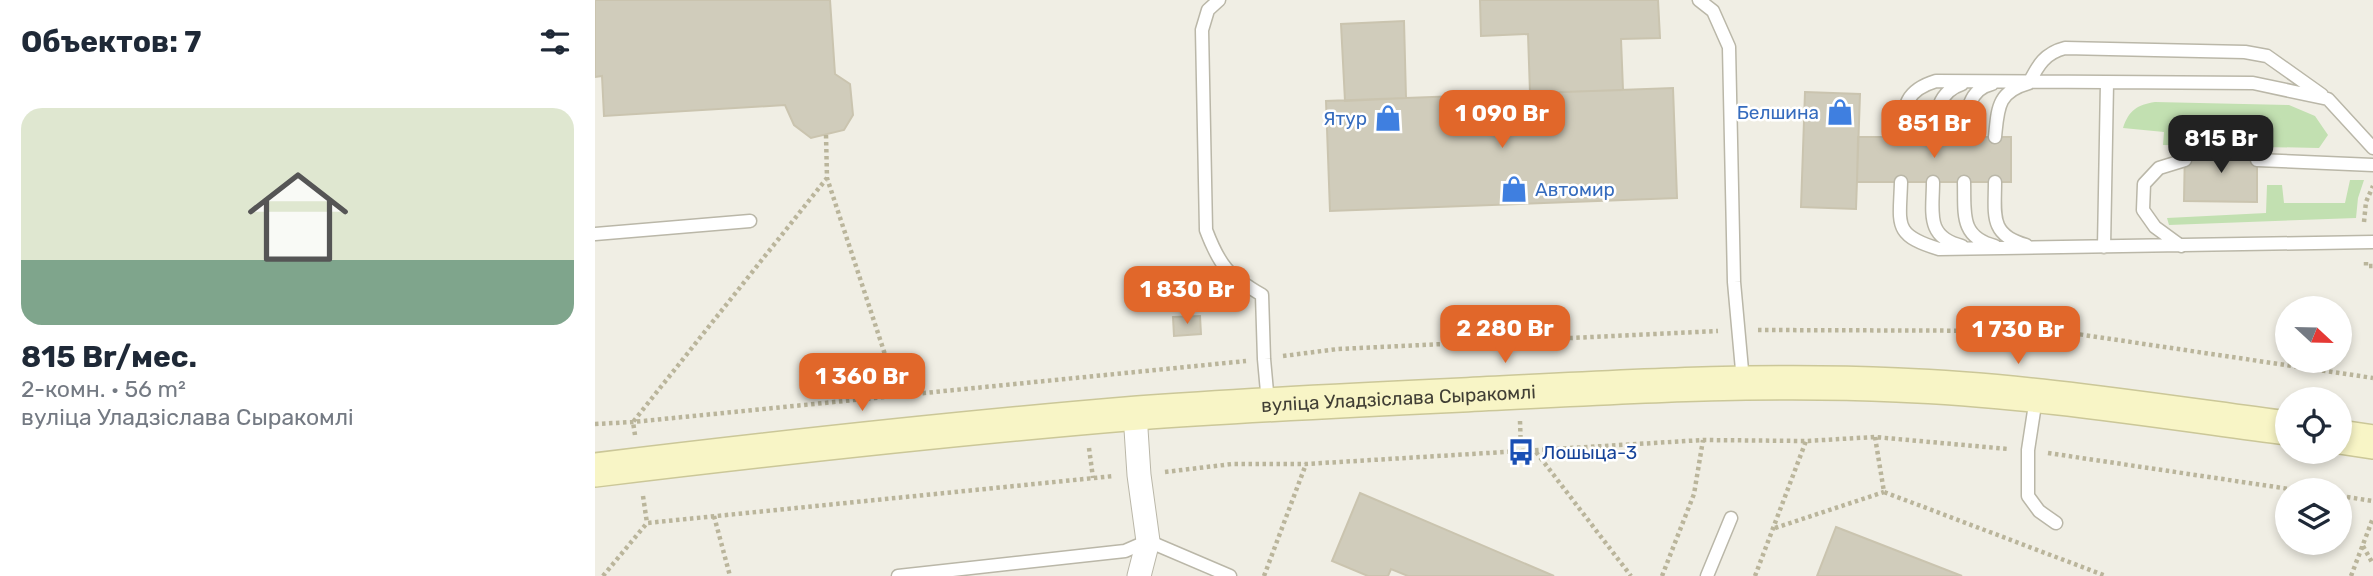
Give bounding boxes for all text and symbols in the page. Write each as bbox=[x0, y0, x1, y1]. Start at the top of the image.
icon: filters bbox=[536, 23, 574, 61]
text: Объектов: 7 bbox=[21, 24, 202, 60]
pin: 1 090 Br bbox=[1430, 90, 1574, 150]
shop icon: Белшина bbox=[1825, 97, 1855, 127]
text: 1 090 Br bbox=[1455, 99, 1549, 127]
pin: 851 Br bbox=[1877, 100, 1991, 160]
place label: Белшина bbox=[1737, 101, 1819, 124]
shop icon: Ятур bbox=[1373, 103, 1403, 133]
place label: Ятур bbox=[1323, 107, 1367, 130]
text: 851 Br bbox=[1897, 109, 1971, 137]
pin: 815 Br bbox=[2164, 116, 2278, 175]
text: 815 Br bbox=[2184, 124, 2258, 152]
icon: home bbox=[235, 154, 361, 280]
shop icon: Автомир bbox=[1499, 174, 1529, 204]
place label: Автомир bbox=[1535, 178, 1615, 201]
pin: 1 830 Br bbox=[1115, 266, 1259, 326]
text: 1 830 Br bbox=[1140, 275, 1234, 303]
north arrow bbox=[2275, 296, 2352, 373]
map controls bbox=[2275, 296, 2352, 555]
pin: 2 280 Br bbox=[1433, 306, 1577, 365]
pin: 1 730 Br bbox=[1946, 306, 2090, 366]
text: 2 280 Br bbox=[1456, 314, 1554, 342]
text: 1 730 Br bbox=[1972, 315, 2064, 343]
text: 815 Br/мес. bbox=[21, 339, 197, 375]
pin: 1 360 Br bbox=[790, 354, 934, 413]
text: 1 360 Br bbox=[815, 362, 909, 390]
text: 2-комн. · 56 m² bbox=[21, 375, 186, 403]
street label: вуліца Уладзіслава Сыракомлі bbox=[1261, 380, 1536, 417]
button: locate bbox=[2275, 387, 2352, 464]
text: вуліца Уладзіслава Сыракомлі bbox=[21, 403, 354, 431]
bus stop icon: Лошыца-3 bbox=[1506, 437, 1536, 467]
place label: Лошыца-3 bbox=[1542, 441, 1637, 464]
button: layers bbox=[2275, 478, 2352, 555]

